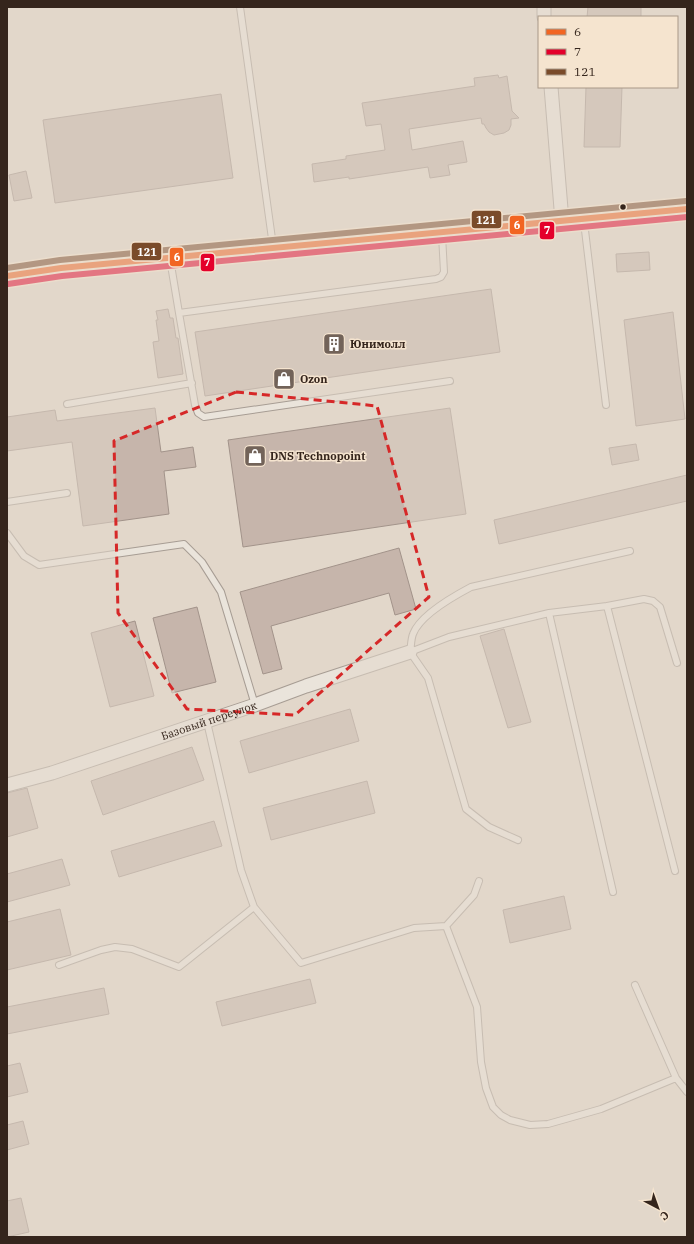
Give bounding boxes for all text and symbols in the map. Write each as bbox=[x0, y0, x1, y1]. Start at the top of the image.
legend bbox=[538, 16, 678, 88]
text: 6 bbox=[574, 24, 581, 39]
text: 7 bbox=[574, 44, 581, 59]
text: 121 bbox=[574, 64, 596, 79]
unlabelled marker bbox=[618, 202, 628, 212]
line badge: 121 bbox=[471, 210, 502, 229]
text: 121 bbox=[476, 213, 496, 227]
line badge: 6 bbox=[509, 215, 525, 235]
text: 6 bbox=[514, 218, 521, 232]
line badge: 7 bbox=[539, 221, 555, 240]
text: 7 bbox=[544, 223, 550, 237]
line badge: 121 bbox=[131, 242, 162, 261]
text: 121 bbox=[137, 245, 157, 259]
line badge: 6 bbox=[169, 247, 184, 267]
text: 6 bbox=[174, 250, 181, 264]
line badge: 7 bbox=[200, 253, 215, 272]
text: 7 bbox=[204, 255, 210, 269]
building icon: Юнимолл bbox=[321, 331, 347, 357]
place label: Юнимолл bbox=[350, 337, 405, 351]
shop icon: Ozon bbox=[271, 366, 297, 392]
place label: Ozon bbox=[300, 372, 328, 386]
shop icon: DNS Technopoint bbox=[242, 443, 268, 469]
place label: DNS Technopoint bbox=[270, 449, 365, 463]
street label: Базовый переулок bbox=[159, 698, 259, 743]
north arrow bbox=[638, 1188, 678, 1228]
text: С bbox=[657, 1208, 672, 1223]

